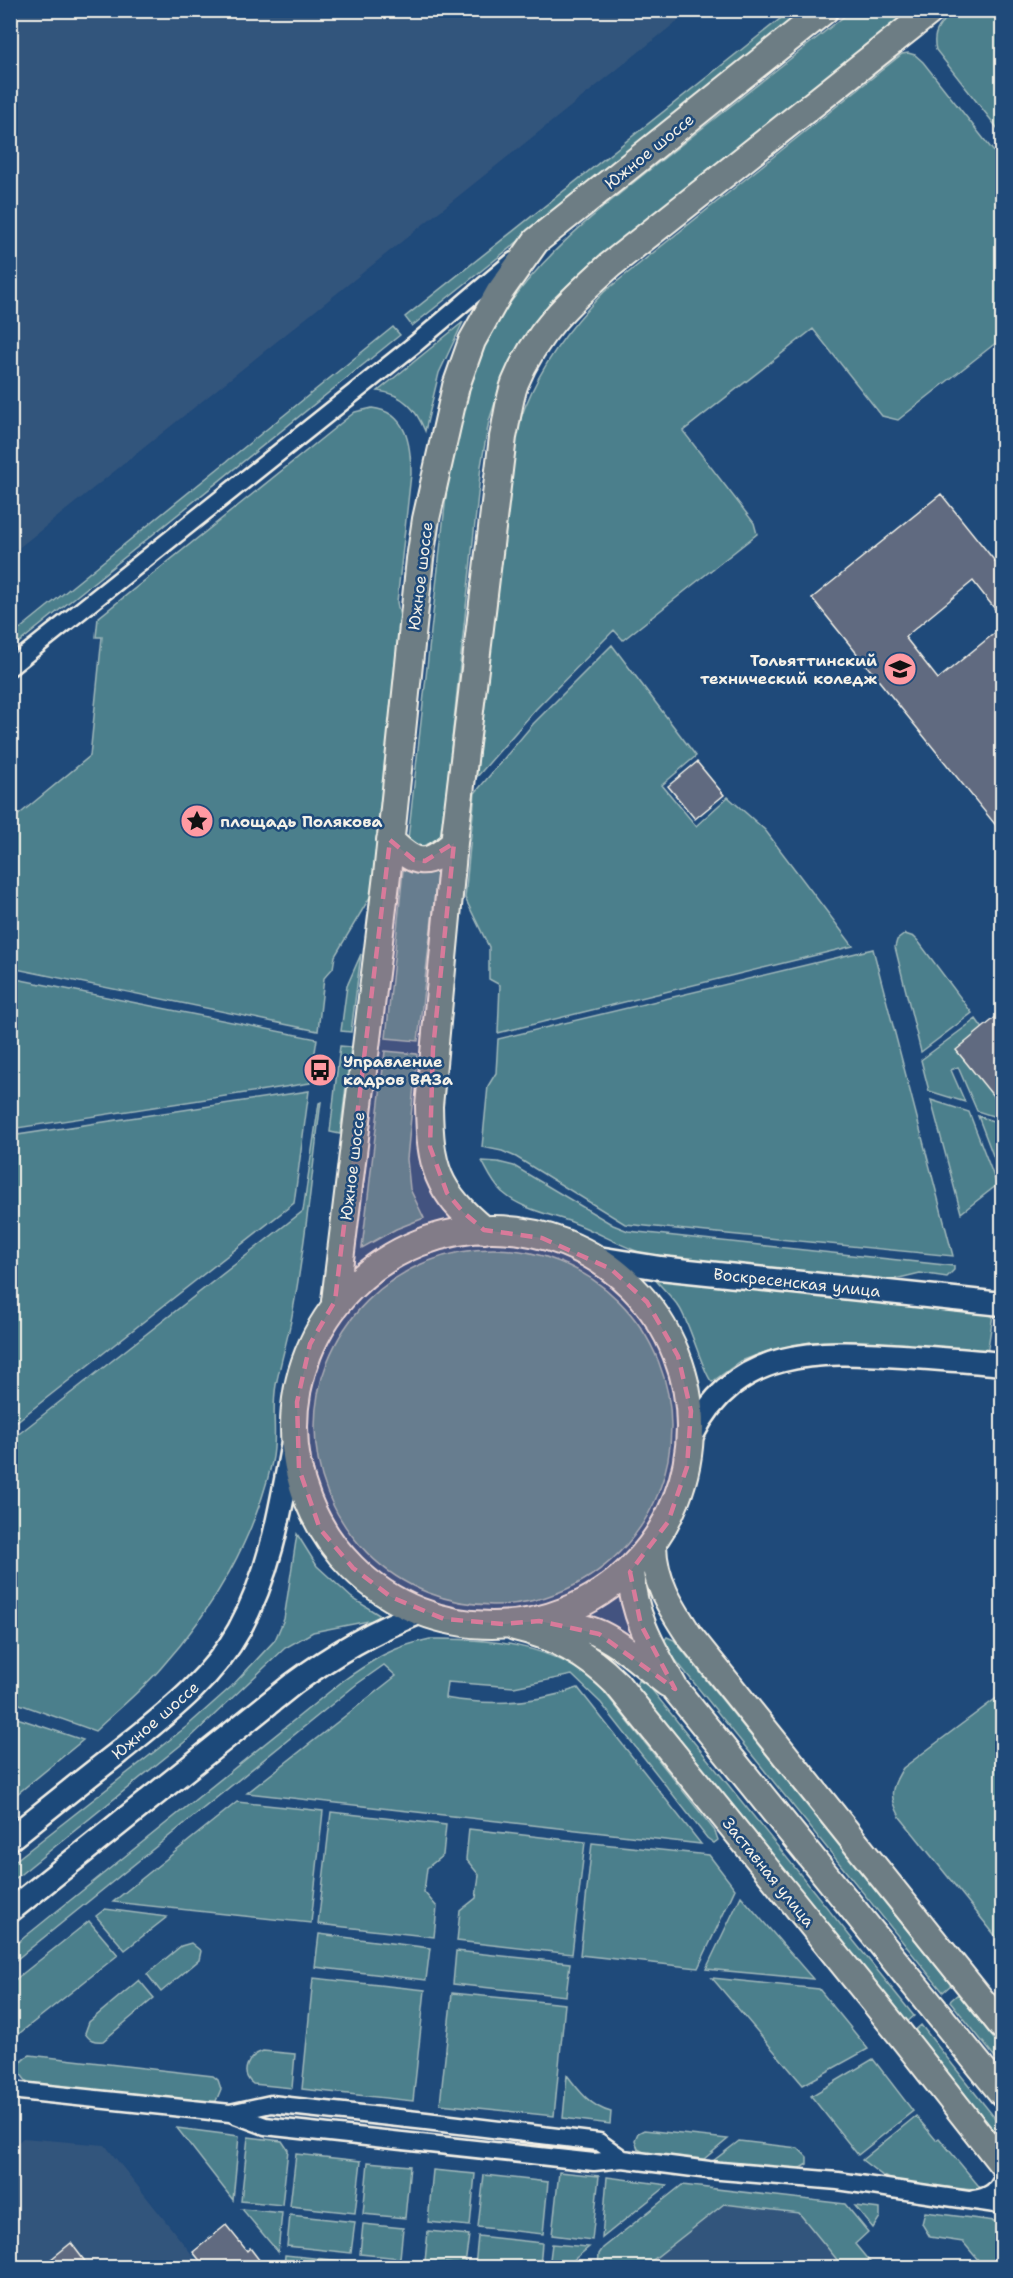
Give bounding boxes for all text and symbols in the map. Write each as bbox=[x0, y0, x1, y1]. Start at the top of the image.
street label: Южное шоссе bbox=[600, 109, 698, 194]
street label: Южное шоссе bbox=[403, 521, 438, 631]
place label: Тольяттинский технический коледж bbox=[700, 650, 877, 689]
school or university icon: Тольяттинский технический коледж bbox=[882, 651, 918, 687]
place icon: площадь Полякова bbox=[179, 803, 215, 839]
place label: площадь Полякова bbox=[220, 811, 382, 832]
place label: Управление кадров ВАЗа bbox=[343, 1051, 453, 1090]
bus stop icon: Управление кадров ВАЗа bbox=[302, 1052, 338, 1088]
street label: Южное шоссе bbox=[335, 1111, 370, 1221]
street label: Воскресенская улица bbox=[712, 1263, 882, 1302]
street label: Южное шоссе bbox=[107, 1677, 203, 1764]
street label: Заставная улица bbox=[718, 1813, 819, 1931]

